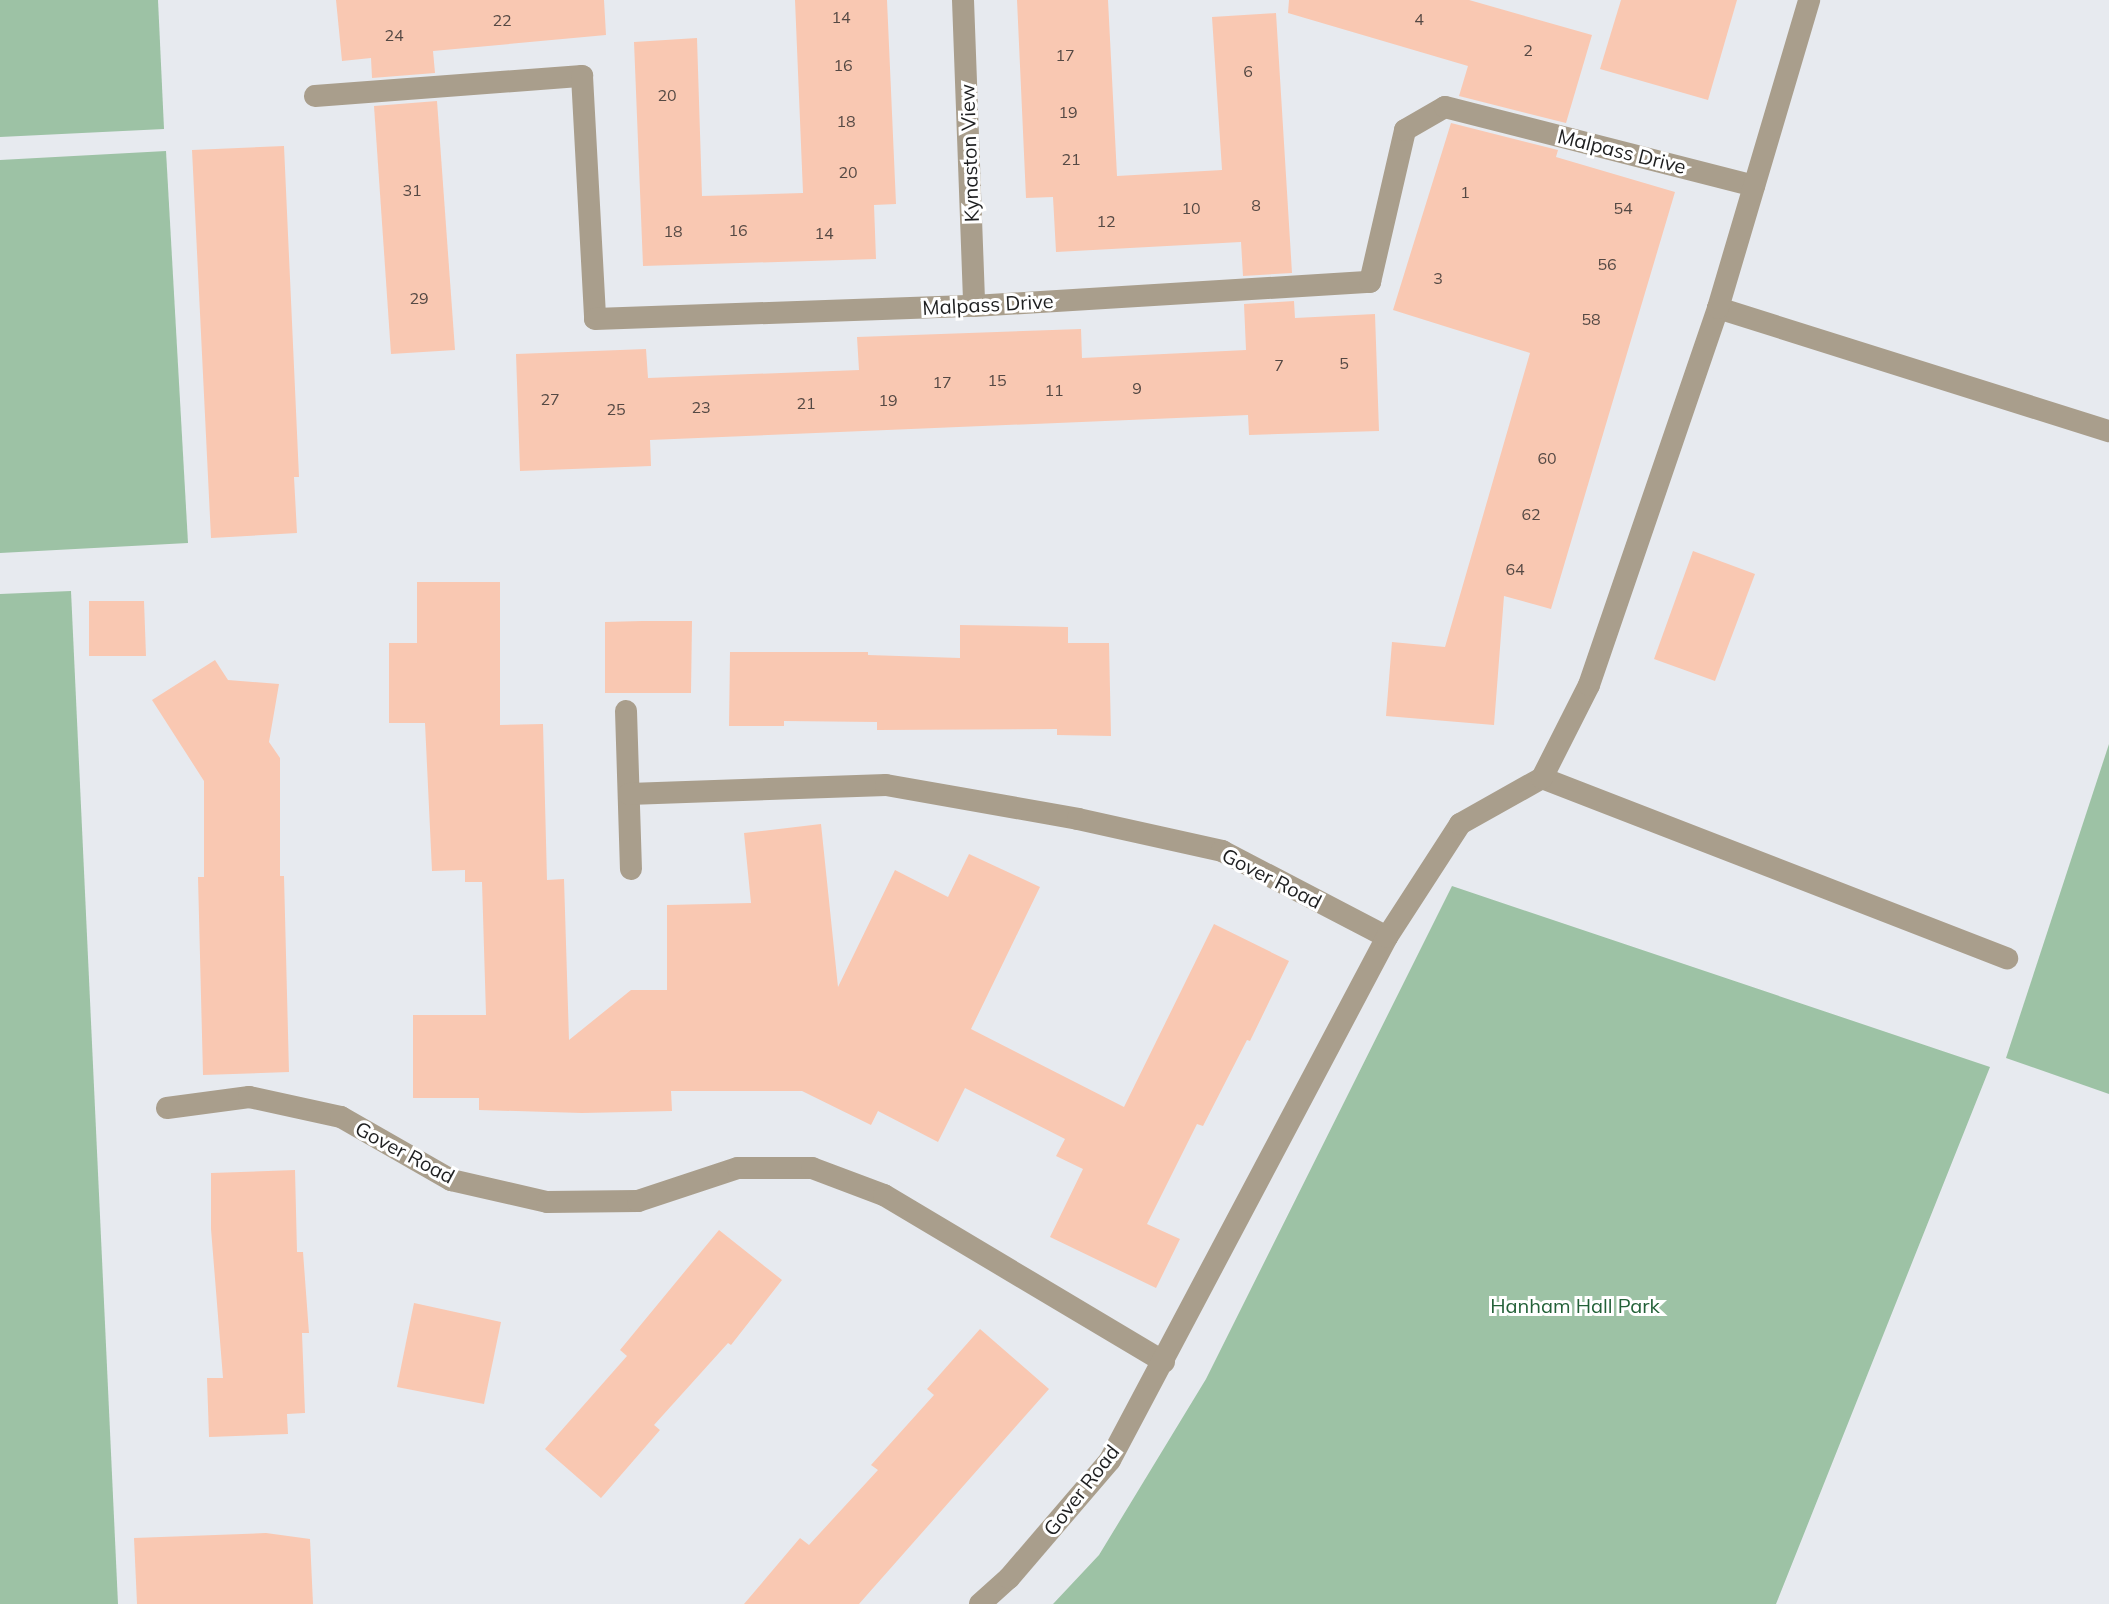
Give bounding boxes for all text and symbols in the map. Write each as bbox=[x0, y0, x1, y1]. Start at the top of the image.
house number: 14 bbox=[831, 7, 851, 27]
house number: 4 bbox=[1414, 9, 1424, 29]
house number: 22 bbox=[492, 10, 512, 30]
house number: 24 bbox=[384, 25, 404, 45]
house number: 2 bbox=[1523, 40, 1533, 60]
house number: 17 bbox=[1055, 45, 1075, 65]
house number: 16 bbox=[833, 55, 853, 75]
house number: 6 bbox=[1243, 61, 1253, 81]
street label: Kynaston View bbox=[955, 83, 983, 223]
house number: 20 bbox=[657, 85, 677, 105]
house number: 19 bbox=[1058, 102, 1078, 122]
house number: 18 bbox=[836, 111, 856, 131]
street label: Malpass Drive bbox=[1555, 123, 1689, 179]
house number: 21 bbox=[1061, 149, 1081, 169]
house number: 20 bbox=[838, 162, 858, 182]
house number: 31 bbox=[402, 180, 422, 200]
house number: 1 bbox=[1460, 182, 1470, 202]
house number: 8 bbox=[1251, 195, 1261, 215]
house number: 10 bbox=[1181, 198, 1201, 218]
house number: 54 bbox=[1613, 198, 1633, 218]
house number: 12 bbox=[1096, 211, 1116, 231]
house number: 16 bbox=[728, 220, 748, 240]
house number: 18 bbox=[663, 221, 683, 241]
house number: 14 bbox=[814, 223, 834, 243]
house number: 56 bbox=[1597, 254, 1617, 274]
house number: 3 bbox=[1433, 268, 1443, 288]
house number: 29 bbox=[409, 288, 429, 308]
street label: Malpass Drive bbox=[922, 289, 1054, 319]
house number: 58 bbox=[1581, 309, 1601, 329]
house number: 5 bbox=[1339, 353, 1349, 373]
house number: 7 bbox=[1274, 355, 1284, 375]
house number: 15 bbox=[987, 370, 1007, 390]
house number: 17 bbox=[932, 372, 952, 392]
house number: 9 bbox=[1132, 378, 1142, 398]
house number: 11 bbox=[1044, 380, 1064, 400]
house number: 27 bbox=[540, 389, 560, 409]
house number: 19 bbox=[878, 390, 898, 410]
house number: 21 bbox=[796, 393, 816, 413]
house number: 23 bbox=[691, 397, 711, 417]
house number: 25 bbox=[606, 399, 626, 419]
house number: 60 bbox=[1537, 448, 1557, 468]
house number: 62 bbox=[1521, 504, 1541, 524]
house number: 64 bbox=[1505, 559, 1525, 579]
street label: Gover Road bbox=[1218, 843, 1326, 913]
street label: Gover Road bbox=[351, 1116, 459, 1188]
park label: Hanham Hall Park bbox=[1490, 1293, 1660, 1317]
street label: Gover Road bbox=[1038, 1440, 1124, 1540]

